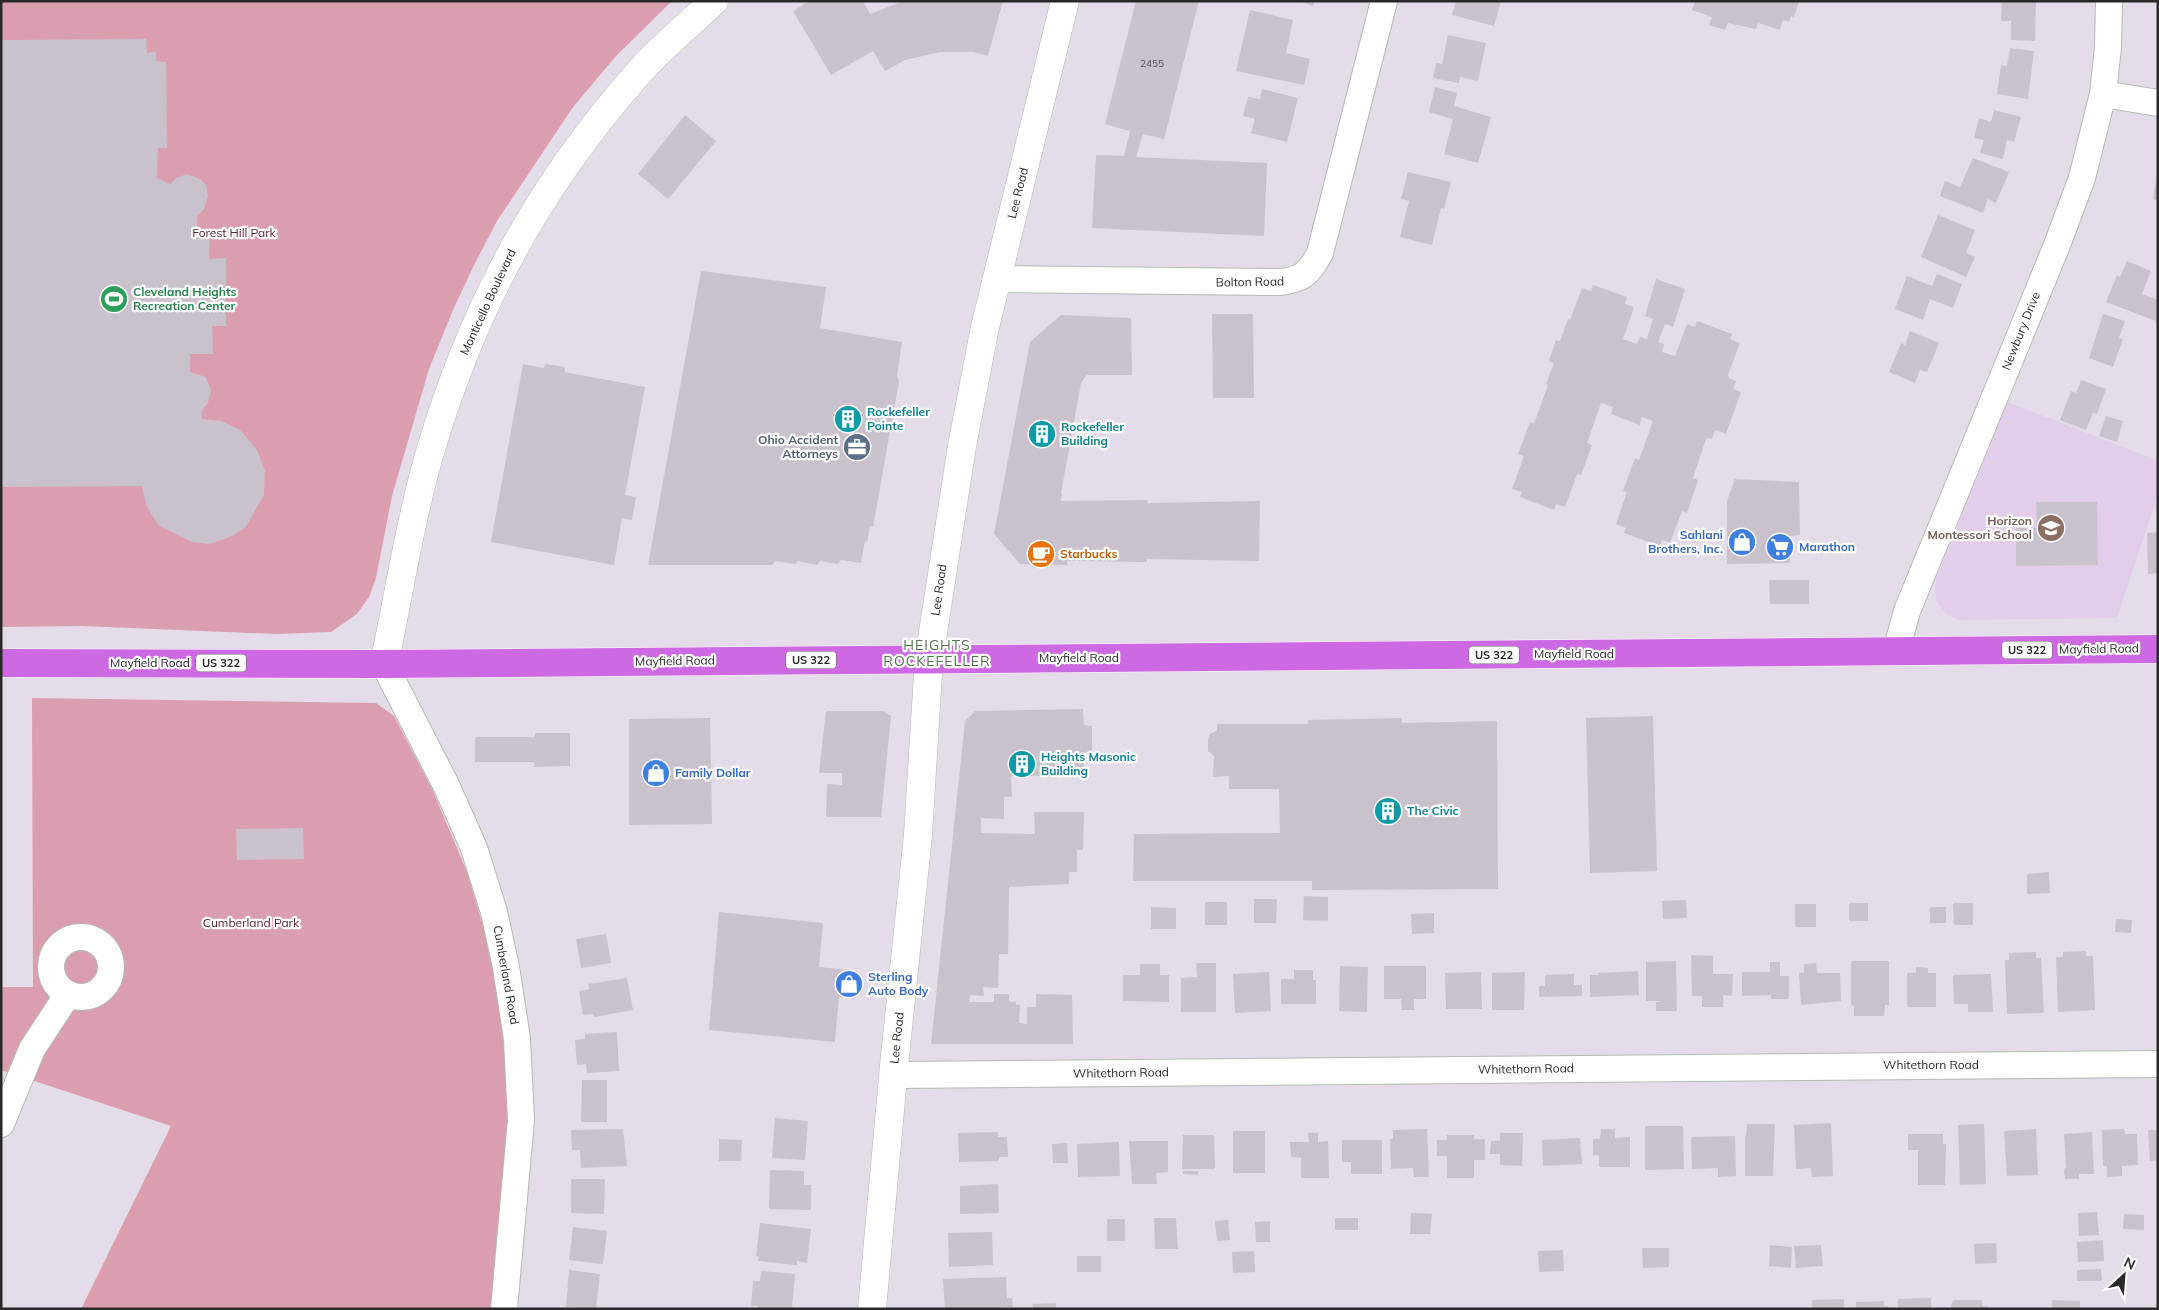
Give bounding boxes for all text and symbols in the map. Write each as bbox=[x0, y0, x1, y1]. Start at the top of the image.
house number: 2455 bbox=[1140, 57, 1164, 70]
street label: Lee Road bbox=[1004, 166, 1031, 220]
park label: Forest Hill Park bbox=[192, 225, 277, 240]
street label: Monticello Boulevard bbox=[456, 246, 519, 357]
street label: Bolton Road bbox=[1216, 273, 1284, 290]
sports icon: Cleveland Heights Recreation Center bbox=[99, 284, 129, 314]
place label: Cleveland Heights Recreation Center bbox=[133, 284, 237, 313]
street label: Newbury Drive bbox=[1998, 289, 2043, 372]
building icon: Rockefeller Pointe bbox=[833, 404, 863, 434]
place label: Rockefeller Pointe bbox=[867, 404, 930, 433]
building icon: Rockefeller Building bbox=[1027, 419, 1057, 449]
place label: Rockefeller Building bbox=[1061, 419, 1124, 448]
place label: Ohio Accident Attorneys bbox=[758, 432, 838, 461]
office icon: Ohio Accident Attorneys bbox=[842, 432, 872, 462]
place label: Horizon Montessori School bbox=[1928, 513, 2032, 542]
school or university icon: Horizon Montessori School bbox=[2036, 513, 2066, 543]
place label: Sahlani Brothers, Inc. bbox=[1648, 527, 1723, 556]
shop icon: Sahlani Brothers, Inc. bbox=[1727, 527, 1757, 557]
supermarket icon: Marathon bbox=[1765, 532, 1795, 562]
cafe icon: Starbucks bbox=[1026, 539, 1056, 569]
place label: Marathon bbox=[1799, 539, 1855, 554]
place label: Starbucks bbox=[1060, 546, 1118, 561]
street label: Lee Road bbox=[927, 563, 950, 617]
district label: HEIGHTS ROCKEFELLER bbox=[883, 636, 991, 670]
street label: Mayfield Road bbox=[2059, 640, 2139, 657]
road number: US 322 bbox=[2002, 642, 2052, 658]
road number: US 322 bbox=[1469, 646, 1519, 664]
street label: Mayfield Road bbox=[1534, 646, 1614, 661]
street label: Mayfield Road bbox=[1039, 650, 1119, 665]
street label: Mayfield Road bbox=[635, 652, 715, 669]
road number: US 322 bbox=[786, 652, 836, 668]
road number: US 322 bbox=[196, 654, 246, 671]
street label: Mayfield Road bbox=[110, 655, 190, 670]
building icon: Heights Masonic Building bbox=[1007, 749, 1037, 779]
place label: Heights Masonic Building bbox=[1041, 749, 1136, 778]
shop icon: Family Dollar bbox=[641, 758, 671, 788]
place label: Family Dollar bbox=[675, 765, 751, 780]
building icon: The Civic bbox=[1373, 796, 1403, 826]
place label: The Civic bbox=[1407, 803, 1459, 818]
park label: Cumberland Park bbox=[203, 915, 300, 930]
street label: Cumberland Road bbox=[490, 924, 523, 1026]
shop icon: Sterling Auto Body bbox=[834, 969, 864, 999]
place label: Sterling Auto Body bbox=[868, 969, 929, 998]
street label: Lee Road bbox=[886, 1011, 907, 1065]
street label: Whitethorn Road bbox=[1883, 1057, 1979, 1072]
street label: Whitethorn Road bbox=[1478, 1060, 1574, 1077]
street label: Whitethorn Road bbox=[1073, 1064, 1169, 1081]
north arrow bbox=[2099, 1250, 2149, 1300]
text: N bbox=[2121, 1253, 2138, 1274]

